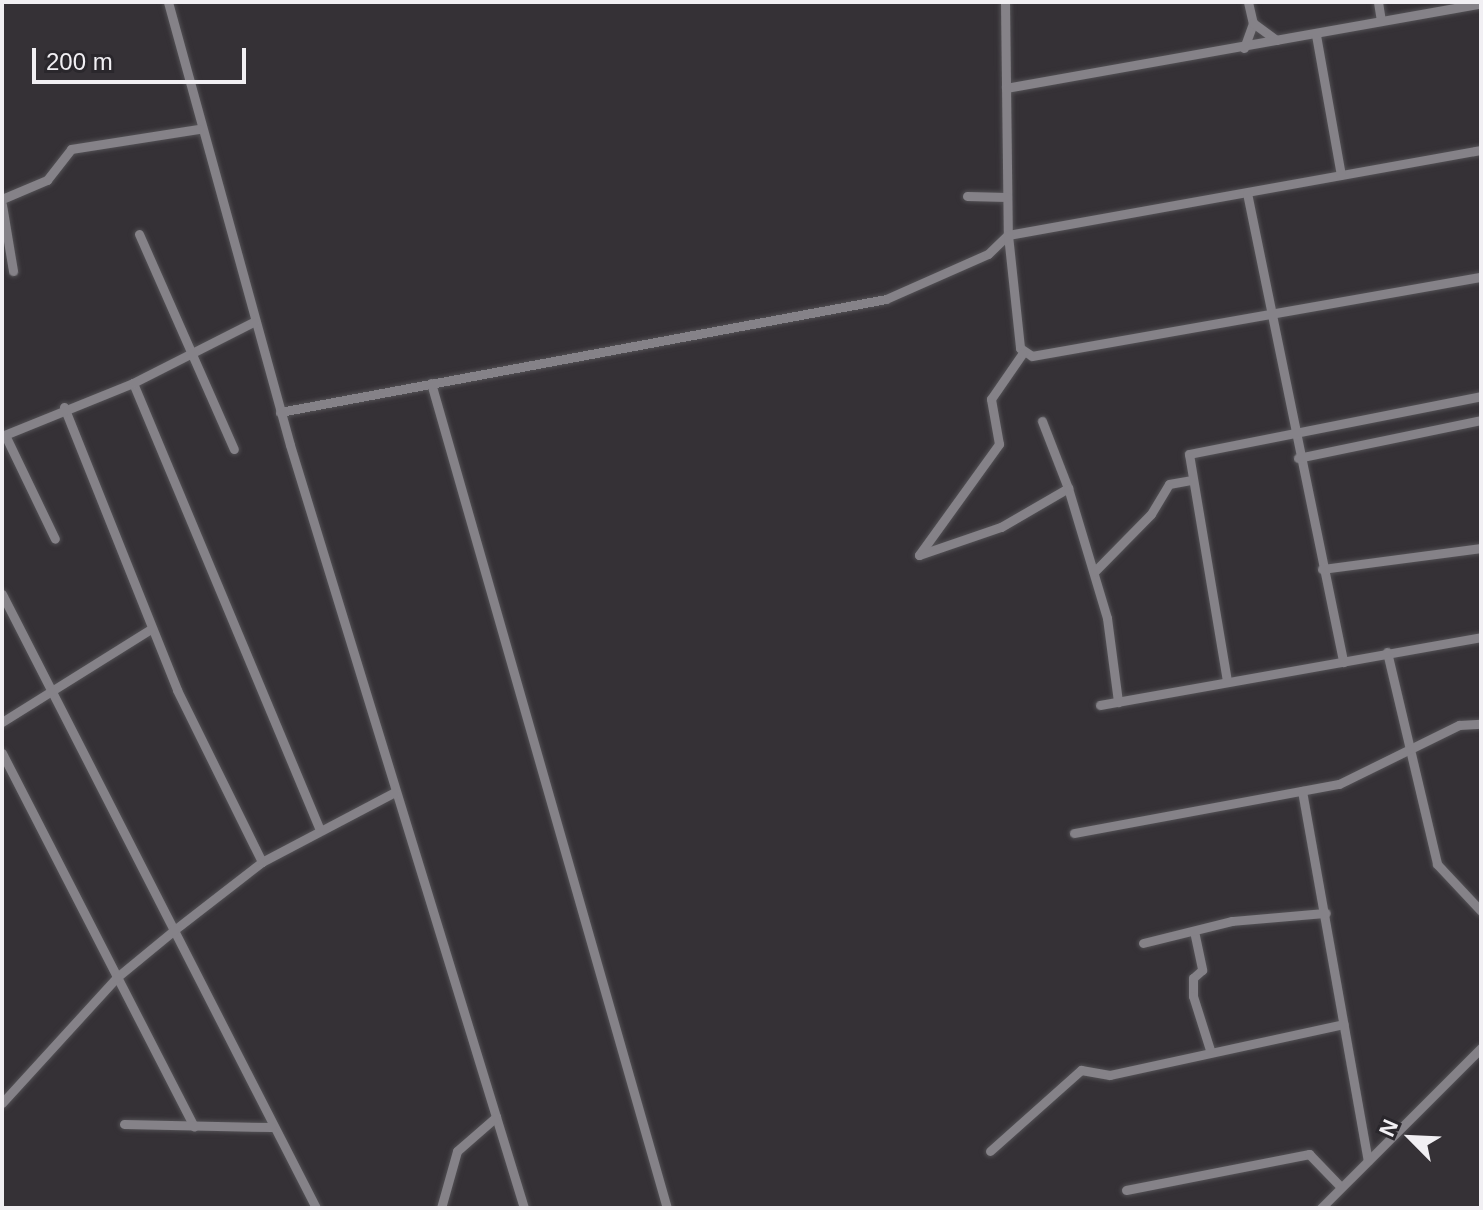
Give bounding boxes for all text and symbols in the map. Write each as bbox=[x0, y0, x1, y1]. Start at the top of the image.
scale bar bbox=[36, 32, 250, 82]
text: 200 m bbox=[46, 48, 113, 75]
north arrow bbox=[1371, 1098, 1451, 1178]
text: N bbox=[1374, 1116, 1403, 1140]

